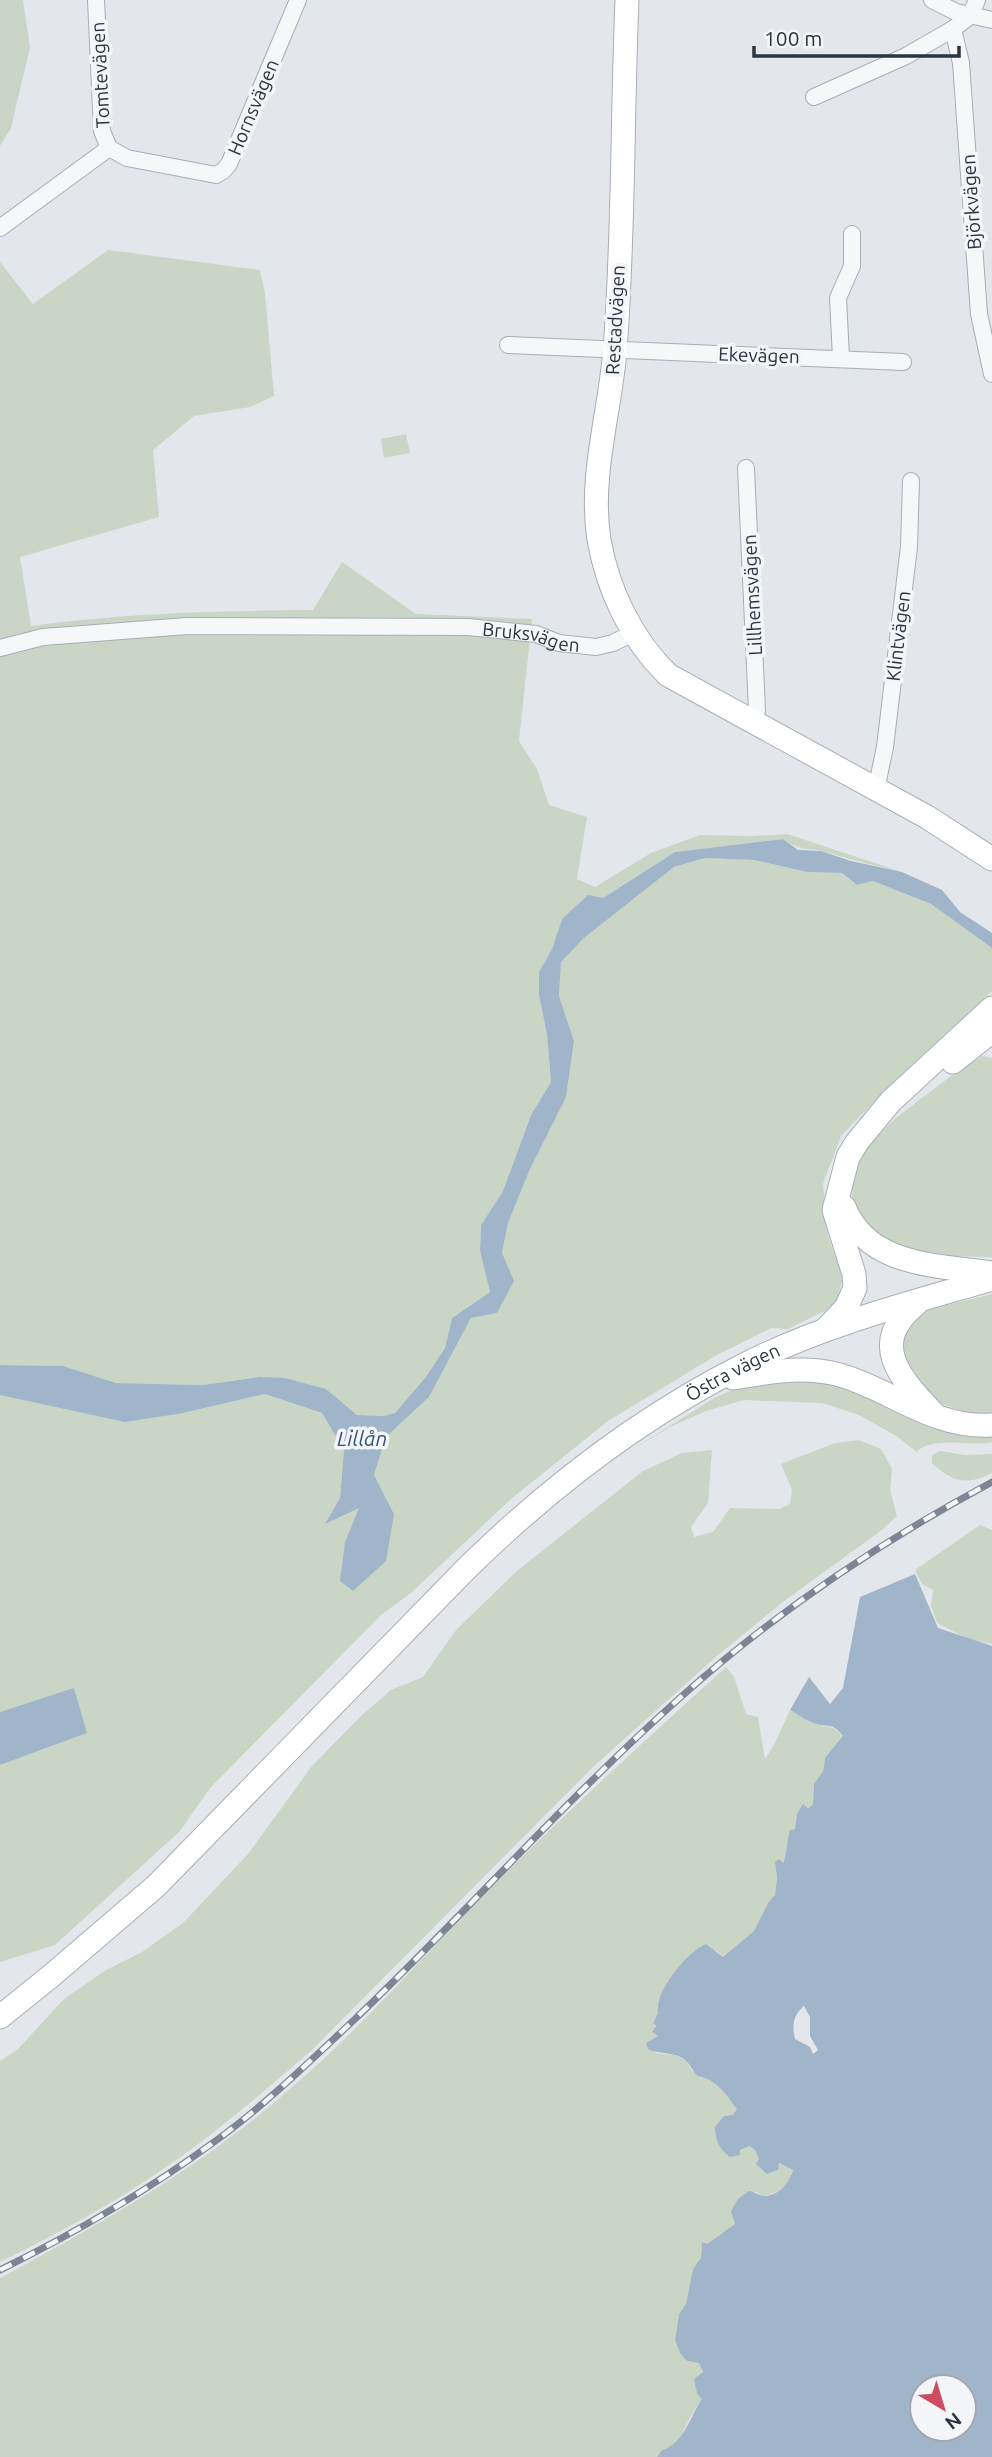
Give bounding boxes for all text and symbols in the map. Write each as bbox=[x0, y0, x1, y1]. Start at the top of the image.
scale bar bbox=[754, 14, 959, 58]
street label: Tomtevägen bbox=[86, 21, 114, 129]
text: 100 m bbox=[764, 26, 822, 50]
street label: Hornsvägen bbox=[223, 56, 283, 158]
street label: Björkvägen bbox=[957, 153, 985, 251]
street label: Restadvägen bbox=[601, 264, 629, 376]
street label: Ekevägen bbox=[718, 343, 800, 367]
street label: Lillhemsvägen bbox=[738, 534, 766, 656]
street label: Klintvägen bbox=[882, 590, 914, 682]
street label: Bruksvägen bbox=[481, 618, 581, 656]
street label: Östra vägen bbox=[682, 1339, 783, 1406]
water label: Lillån bbox=[337, 1426, 387, 1450]
north arrow bbox=[908, 2373, 978, 2443]
text: N bbox=[941, 2408, 966, 2434]

